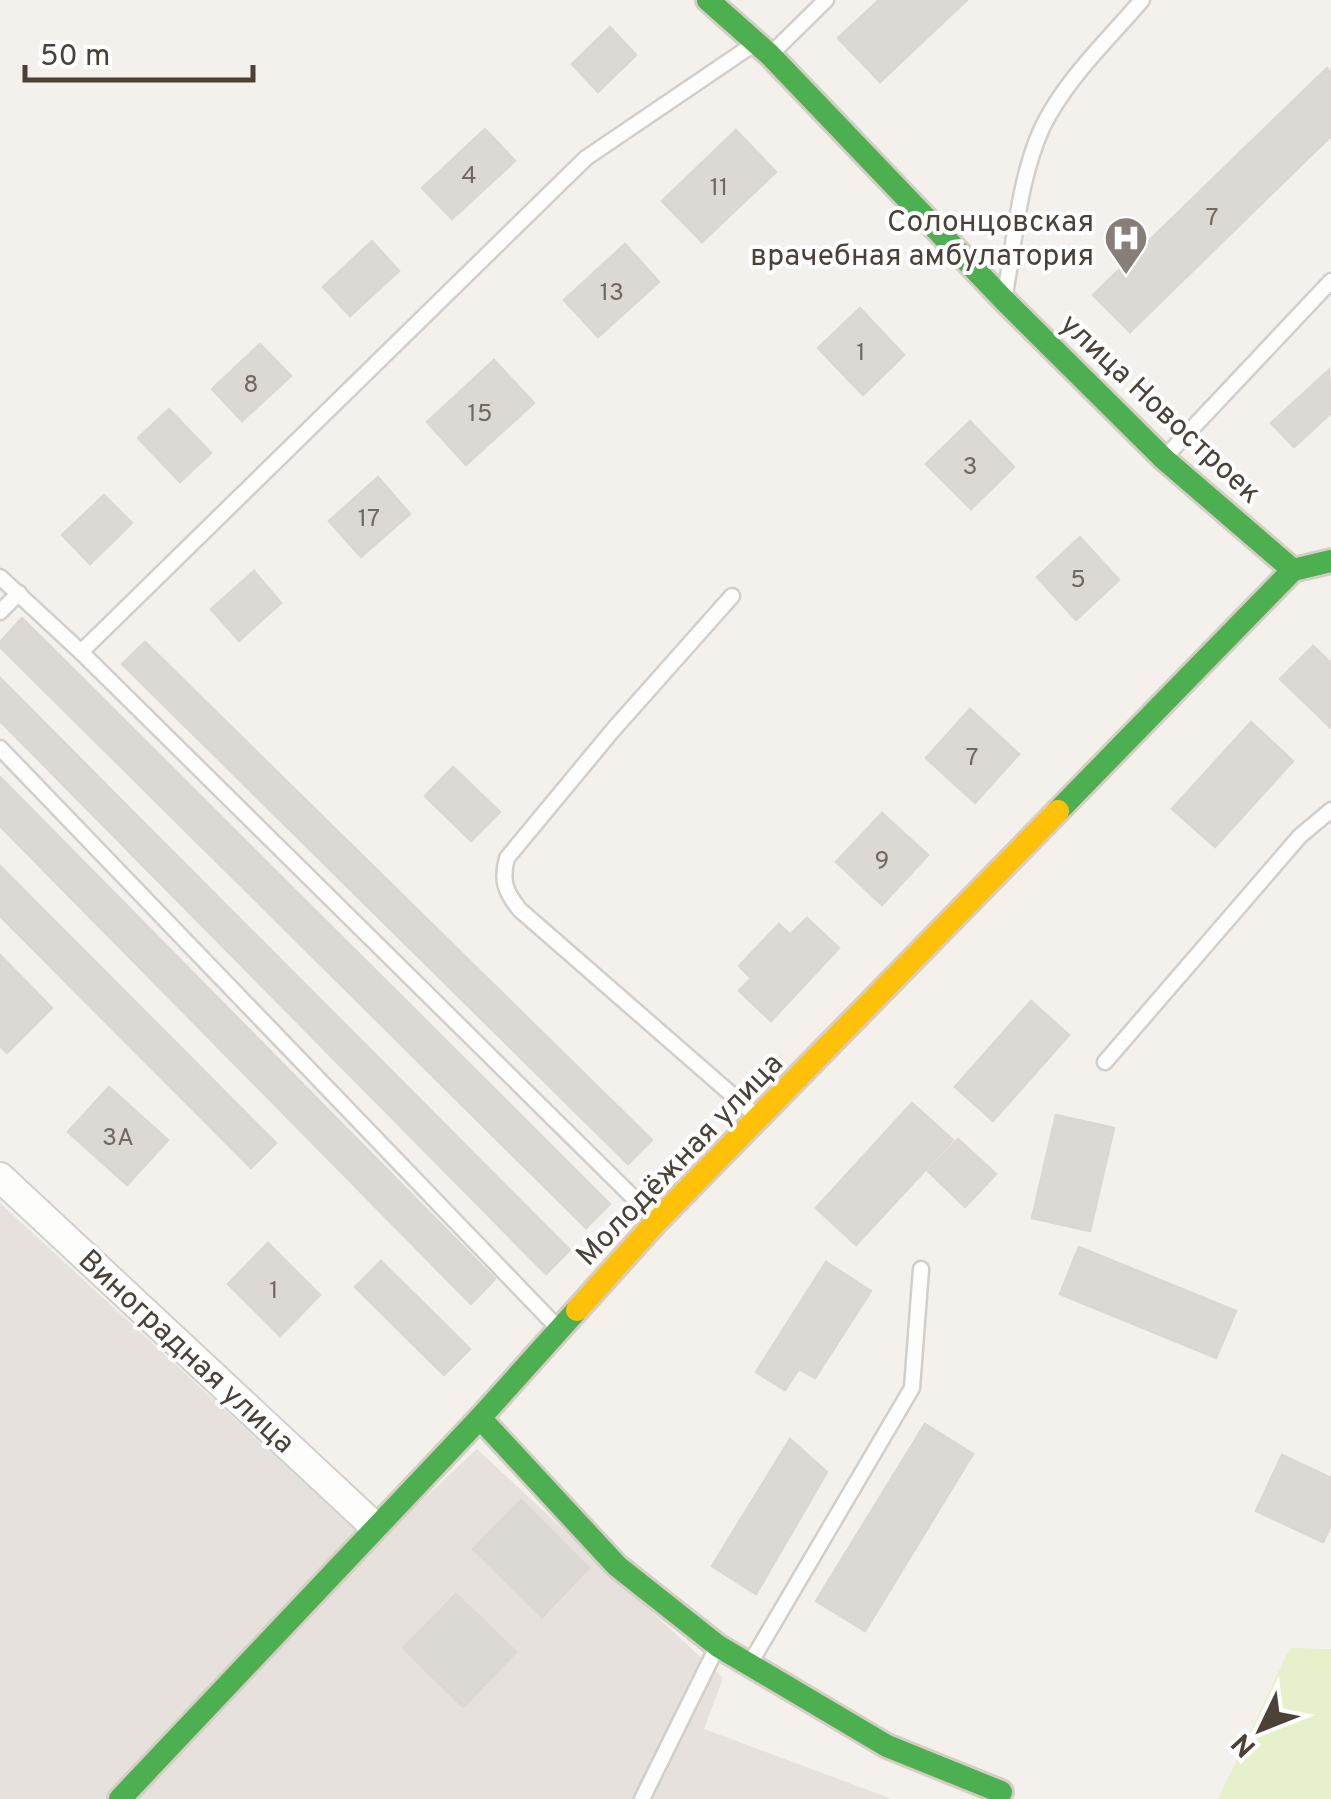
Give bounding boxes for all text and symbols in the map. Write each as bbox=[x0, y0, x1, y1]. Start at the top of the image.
scale bar bbox=[25, 20, 252, 82]
text: 50 m bbox=[40, 39, 110, 76]
house number: 4 bbox=[461, 161, 477, 193]
house number: 11 bbox=[710, 173, 728, 205]
house number: 7 bbox=[1205, 203, 1219, 235]
place label: Солонцовская врачебная амбулатория bbox=[750, 205, 1094, 276]
hospital icon: Солонцовская врачебная амбулатория bbox=[1103, 215, 1149, 276]
house number: 13 bbox=[600, 278, 624, 310]
street label: улица Новостроек bbox=[1051, 307, 1268, 513]
house number: 1 bbox=[856, 338, 866, 370]
house number: 8 bbox=[243, 370, 259, 402]
house number: 15 bbox=[468, 399, 492, 431]
house number: 3 bbox=[962, 452, 978, 484]
house number: 17 bbox=[358, 504, 380, 536]
house number: 5 bbox=[1070, 565, 1086, 597]
house number: 7 bbox=[965, 743, 979, 775]
house number: 9 bbox=[875, 846, 889, 878]
street label: Молодёжная улица bbox=[570, 1047, 792, 1275]
house number: 3А bbox=[102, 1123, 134, 1155]
street label: Виноградная улица bbox=[69, 1243, 301, 1463]
house number: 1 bbox=[269, 1276, 279, 1308]
north arrow bbox=[1211, 1679, 1311, 1779]
text: N bbox=[1225, 1724, 1265, 1764]

